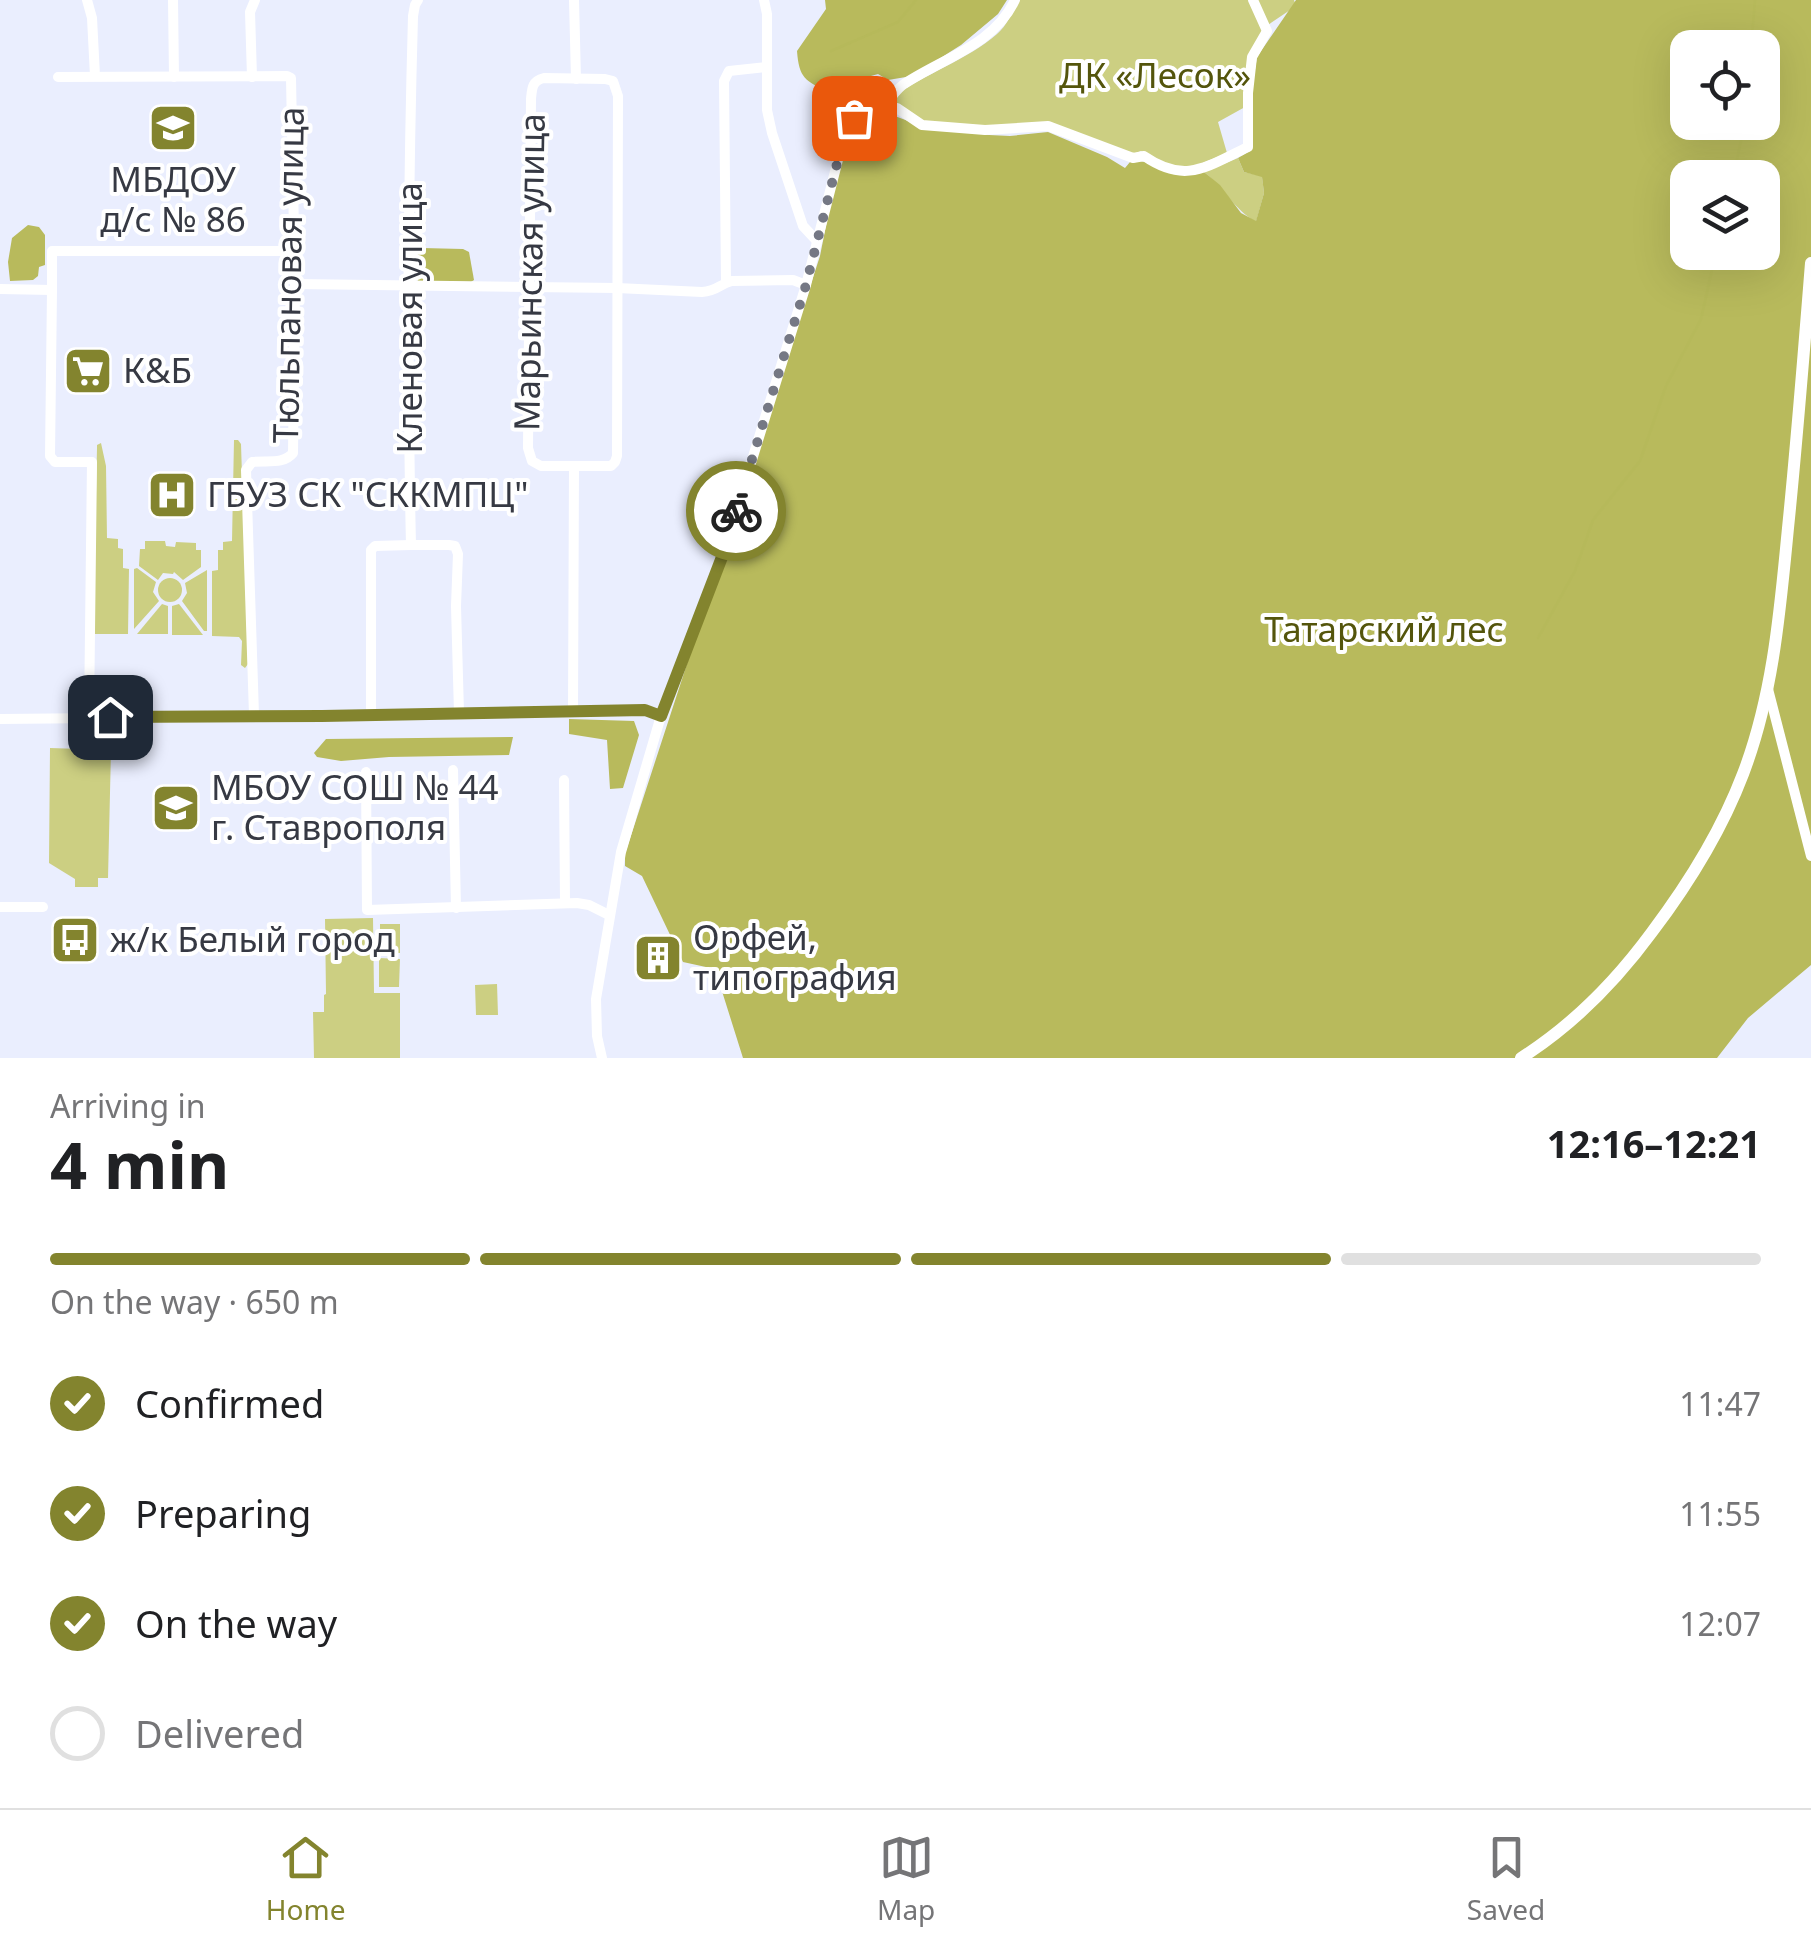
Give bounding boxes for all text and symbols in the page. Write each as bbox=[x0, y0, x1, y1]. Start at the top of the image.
map controls bbox=[1670, 30, 1780, 270]
button: locate bbox=[1670, 30, 1780, 140]
park label: ДК «Лесок» bbox=[1059, 51, 1251, 98]
pin bbox=[812, 76, 897, 161]
icon: bag bbox=[827, 91, 882, 146]
school or university icon: МБДОУ д/с № 86 bbox=[147, 102, 199, 154]
street label: Тюльпановая улица bbox=[261, 106, 314, 444]
street label: Марьинская улица bbox=[502, 113, 555, 431]
place label: МБДОУ д/с № 86 bbox=[100, 155, 246, 242]
button: layers bbox=[1670, 160, 1780, 270]
street label: Кленовая улица bbox=[385, 182, 432, 454]
supermarket icon: К&Б bbox=[62, 345, 114, 397]
place label: К&Б bbox=[123, 346, 192, 393]
courier bbox=[686, 461, 786, 561]
hospital icon: ГБУЗ СК "СККМПЦ" bbox=[146, 469, 198, 521]
place label: ГБУЗ СК "СККМПЦ" bbox=[207, 470, 529, 517]
icon: bike bbox=[709, 484, 764, 539]
park label: Татарский лес bbox=[1264, 605, 1504, 652]
pin bbox=[68, 675, 153, 760]
icon: home bbox=[83, 690, 138, 745]
place label: МБОУ СОШ № 44 г. Ставрополя bbox=[211, 763, 499, 850]
school or university icon: МБОУ СОШ № 44 г. Ставрополя bbox=[150, 782, 202, 834]
place label: Орфей, типография bbox=[693, 913, 897, 1000]
bus stop icon: ж/к Белый город bbox=[49, 914, 101, 966]
place label: ж/к Белый город bbox=[110, 915, 395, 962]
building icon: Орфей, типография bbox=[632, 932, 684, 984]
text: Arriving in bbox=[50, 1084, 205, 1127]
text: 12:16–12:21 bbox=[1547, 1117, 1761, 1169]
text: 4 min bbox=[50, 1120, 229, 1208]
text: On the way · 650 m bbox=[50, 1280, 339, 1323]
icon: check bbox=[50, 1376, 105, 1431]
text: Confirmed bbox=[135, 1377, 324, 1429]
text: 11:47 bbox=[1679, 1382, 1761, 1425]
icon: check bbox=[50, 1486, 105, 1541]
text: Preparing bbox=[135, 1487, 311, 1539]
text: 11:55 bbox=[1679, 1492, 1761, 1535]
icon: check bbox=[50, 1596, 105, 1651]
text: On the way bbox=[135, 1597, 337, 1649]
text: 12:07 bbox=[1679, 1602, 1761, 1645]
text: Delivered bbox=[135, 1707, 304, 1759]
tab: Home bbox=[266, 1830, 345, 1928]
tab: Map bbox=[877, 1830, 935, 1928]
tab: Saved bbox=[1467, 1830, 1545, 1928]

